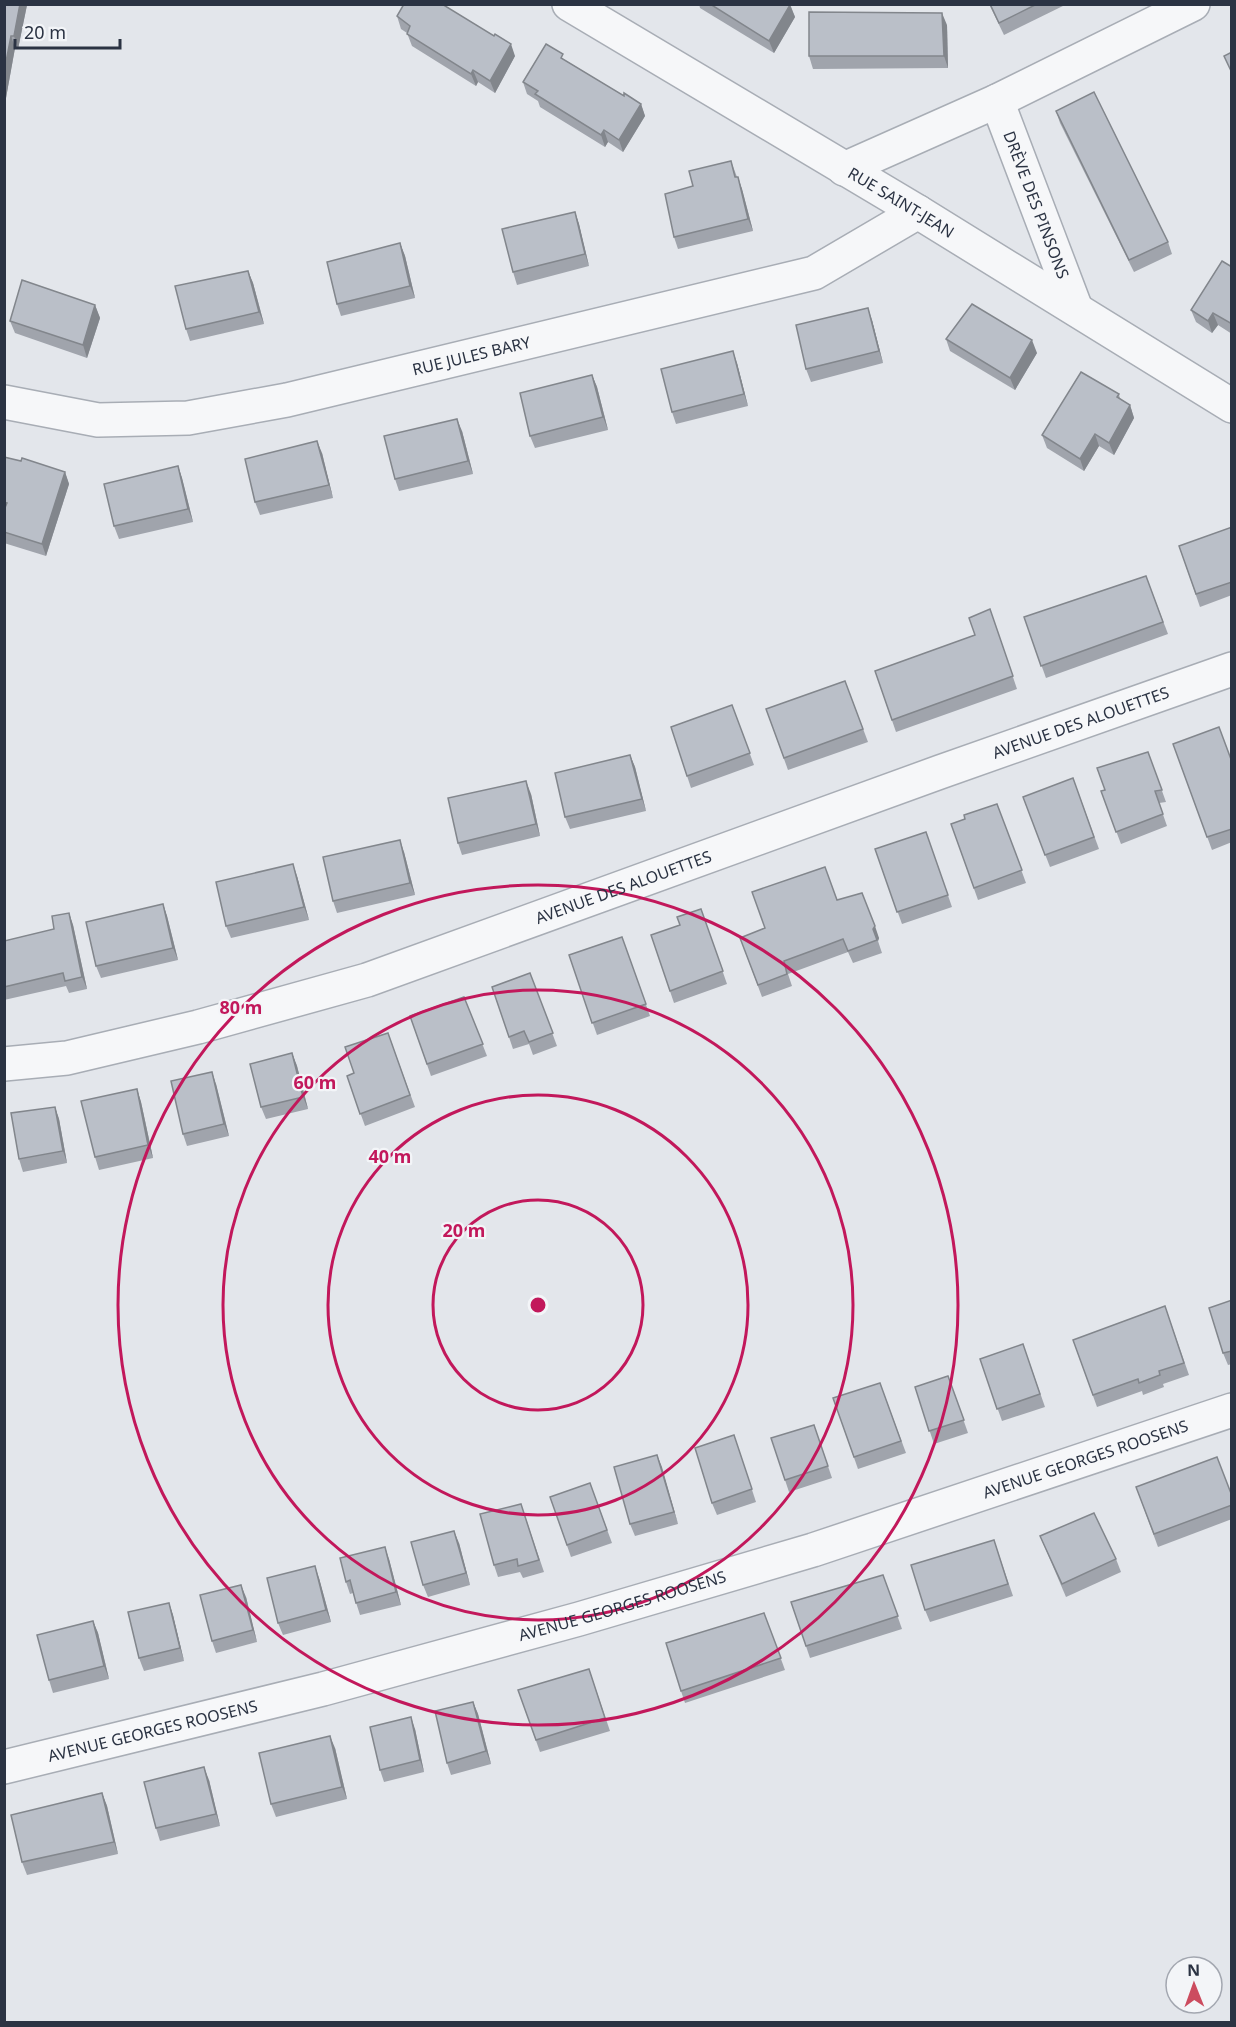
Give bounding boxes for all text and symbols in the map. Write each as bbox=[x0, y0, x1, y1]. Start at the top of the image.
scale bar bbox=[15, 12, 120, 50]
text: 20 m bbox=[24, 20, 66, 44]
street label: DRÈVE DES PINSONS bbox=[998, 128, 1075, 282]
street label: RUE SAINT-JEAN bbox=[844, 162, 959, 243]
street label: RUE JULES BARY bbox=[410, 331, 534, 380]
street label: AVENUE DES ALOUETTES bbox=[989, 681, 1172, 764]
street label: AVENUE DES ALOUETTES bbox=[532, 845, 715, 929]
text: 80 m bbox=[220, 995, 262, 1019]
text: 60 m bbox=[294, 1070, 336, 1094]
text: 40 m bbox=[369, 1144, 411, 1168]
text: 20 m bbox=[443, 1218, 485, 1242]
centre of rings bbox=[528, 1295, 548, 1315]
street label: AVENUE GEORGES ROOSENS bbox=[980, 1414, 1191, 1504]
street label: AVENUE GEORGES ROOSENS bbox=[516, 1565, 729, 1646]
street label: AVENUE GEORGES ROOSENS bbox=[45, 1694, 260, 1767]
north arrow bbox=[1164, 1955, 1224, 2015]
text: N bbox=[1187, 1959, 1200, 1981]

